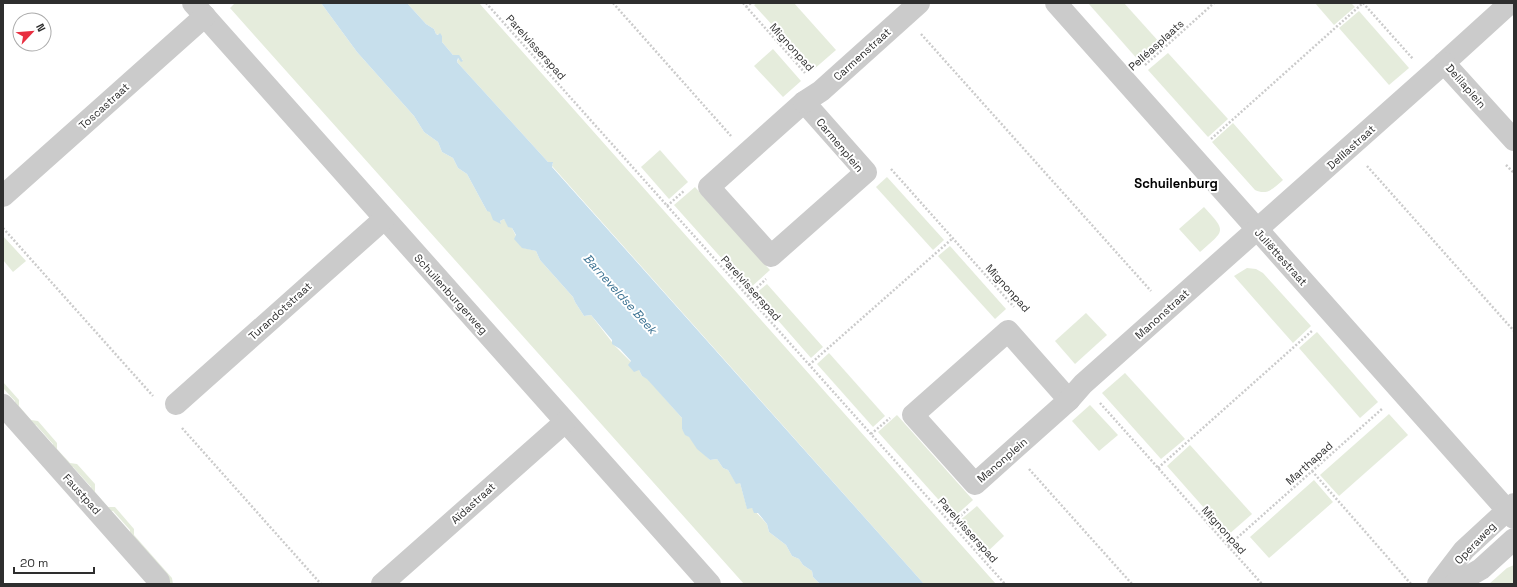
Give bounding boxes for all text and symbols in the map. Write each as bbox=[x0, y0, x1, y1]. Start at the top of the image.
north arrow bbox=[12, 12, 52, 52]
street label: Parelvisserspad bbox=[503, 12, 569, 82]
street label: Pelléasplaats bbox=[1125, 16, 1187, 74]
street label: Mignonpad bbox=[767, 20, 817, 74]
text: N bbox=[33, 21, 49, 34]
street label: Carmenstraat bbox=[830, 25, 894, 83]
street label: Delilaplein bbox=[1443, 61, 1489, 111]
street label: Toscastraat bbox=[76, 80, 132, 132]
street label: Carmenplein bbox=[813, 115, 867, 175]
street label: Delilastraat bbox=[1324, 122, 1378, 172]
district label: Schuilenburg bbox=[1134, 175, 1218, 192]
street label: Juliëttestraat bbox=[1252, 226, 1310, 288]
water label: Barneveldse Beek bbox=[580, 250, 661, 339]
street label: Schuilenburgerweg bbox=[411, 251, 491, 337]
street label: Parelvisserspad bbox=[718, 253, 784, 323]
street label: Mignonpad bbox=[983, 261, 1033, 315]
street label: Turandotstraat bbox=[246, 279, 314, 343]
street label: Manonstraat bbox=[1132, 286, 1192, 342]
street label: Manonplein bbox=[974, 434, 1030, 486]
street label: Marthapad bbox=[1283, 438, 1335, 488]
street label: Faustpad bbox=[60, 471, 104, 517]
street label: Aïdastraat bbox=[448, 479, 498, 527]
street label: Parelvisserspad bbox=[935, 495, 1001, 565]
street label: Mignonpad bbox=[1199, 503, 1249, 557]
street label: Operaweg bbox=[1451, 519, 1499, 567]
scale bar bbox=[14, 549, 94, 575]
text: 20 m bbox=[20, 555, 48, 571]

